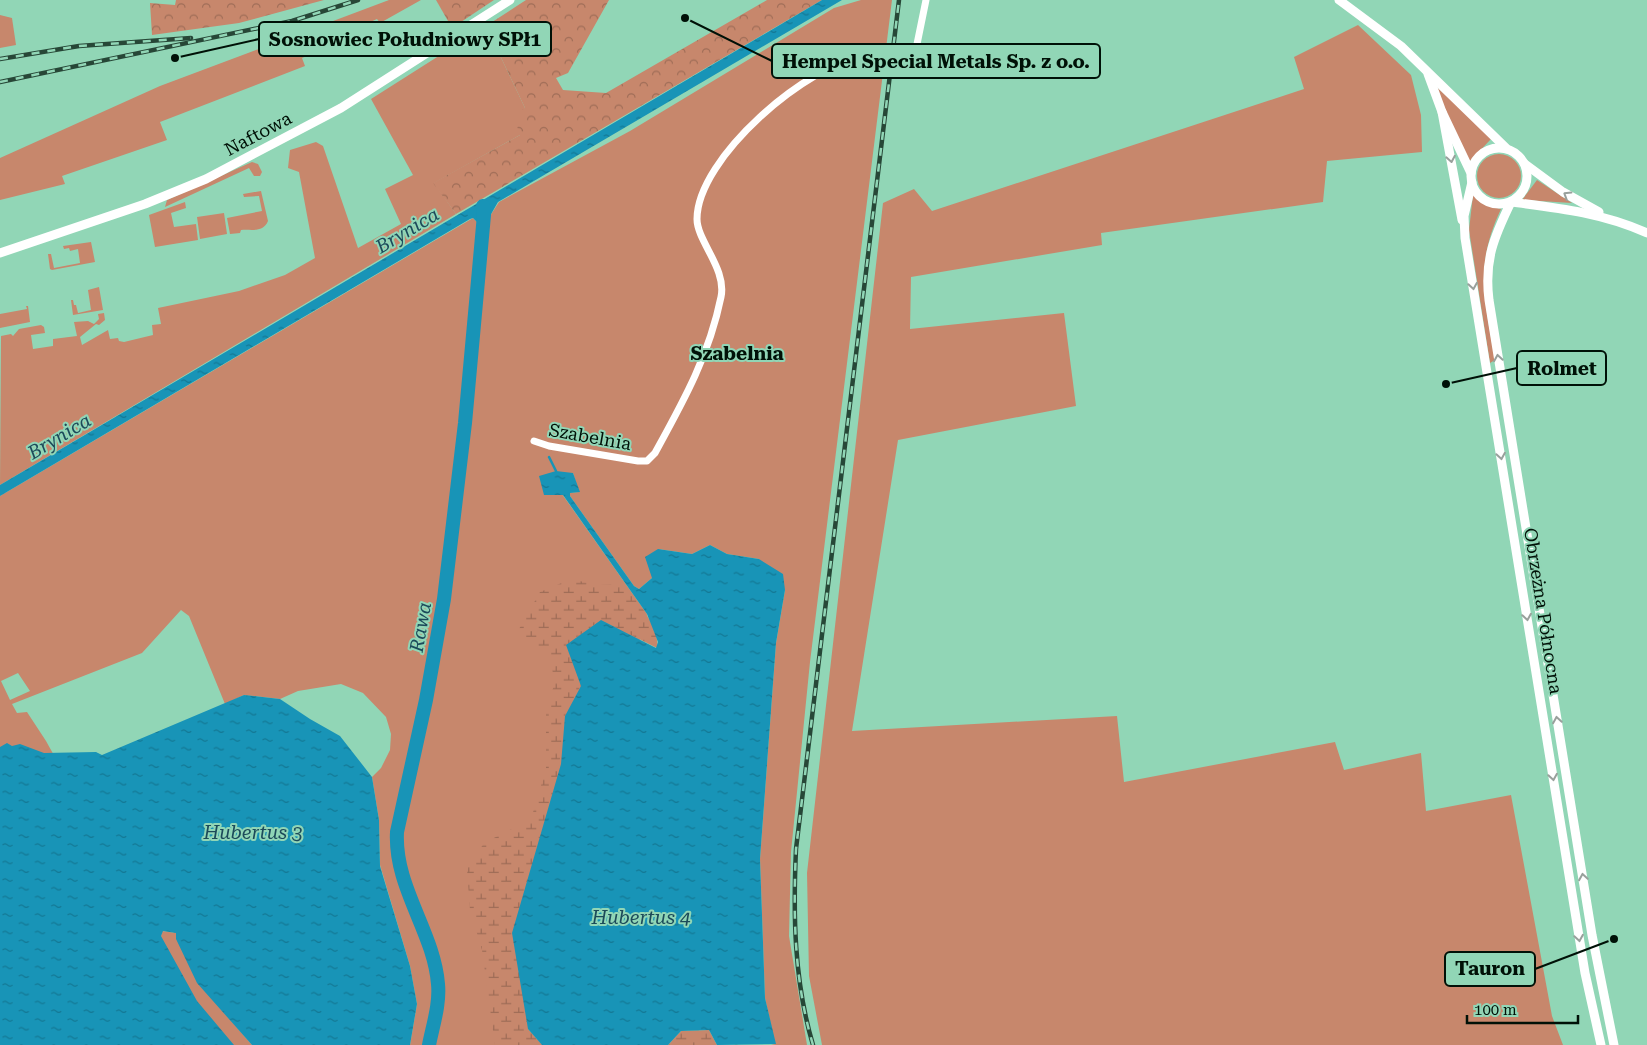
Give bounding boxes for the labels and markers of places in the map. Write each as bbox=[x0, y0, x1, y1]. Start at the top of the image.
callout: Sosnowiec Południowy SPł1 bbox=[259, 22, 551, 56]
callout: Hempel Special Metals Sp. z o.o. bbox=[772, 44, 1100, 78]
callout: Rolmet bbox=[1517, 351, 1606, 385]
callout: Tauron bbox=[1445, 952, 1535, 986]

